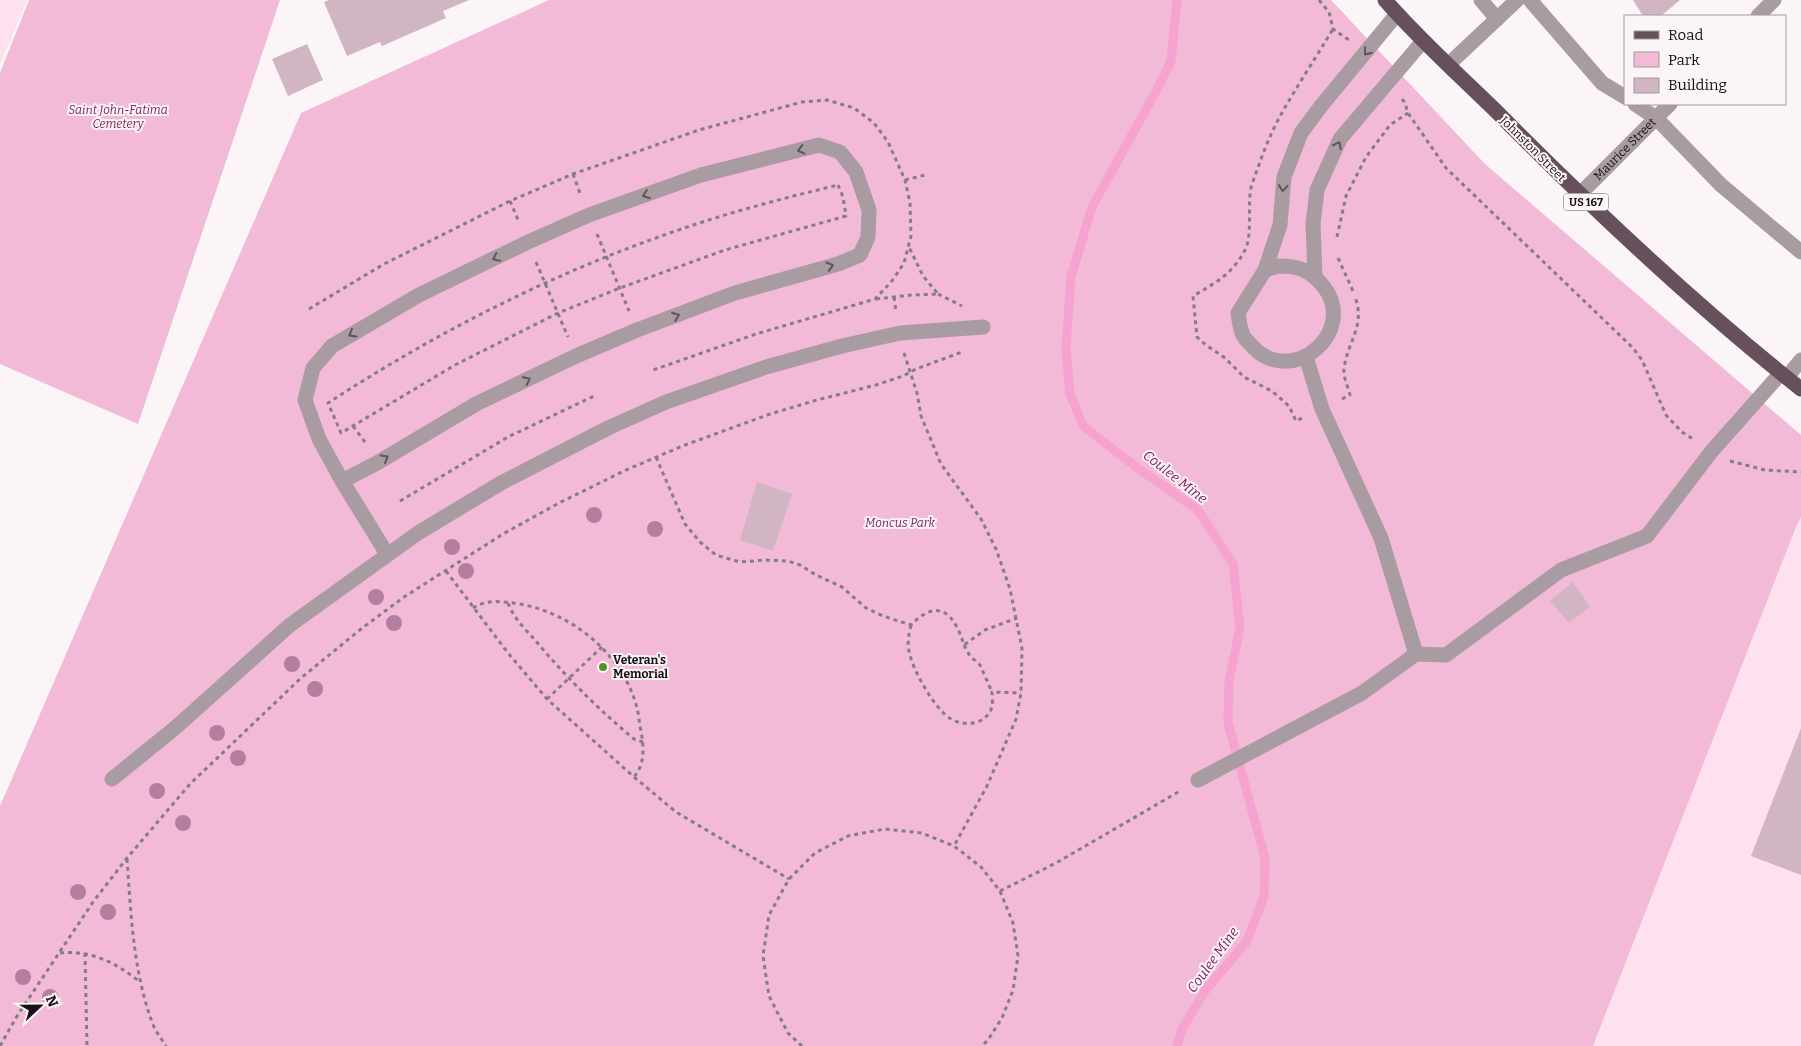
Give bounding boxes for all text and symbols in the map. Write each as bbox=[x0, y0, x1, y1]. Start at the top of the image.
legend bbox=[1624, 15, 1786, 105]
text: Road bbox=[1668, 26, 1703, 44]
one-way arrow bbox=[1364, 46, 1372, 55]
text: Park bbox=[1668, 51, 1700, 69]
text: Building bbox=[1668, 76, 1727, 94]
park label: Saint John-Fatima Cemetery bbox=[68, 103, 168, 131]
street label: Johnston Street bbox=[1497, 113, 1569, 185]
street label: Maurice Street bbox=[1591, 115, 1659, 183]
one-way arrow bbox=[1332, 141, 1342, 150]
one-way arrow bbox=[798, 144, 806, 154]
one-way arrow bbox=[1278, 184, 1289, 192]
one-way arrow bbox=[642, 189, 650, 199]
road number: US 167 bbox=[1564, 193, 1608, 210]
one-way arrow bbox=[492, 252, 501, 262]
one-way arrow bbox=[826, 261, 834, 271]
one-way arrow bbox=[671, 311, 680, 322]
one-way arrow bbox=[349, 327, 358, 337]
one-way arrow bbox=[522, 376, 531, 386]
water label: Coulee Mine bbox=[1140, 447, 1210, 507]
one-way arrow bbox=[379, 455, 388, 465]
park label: Moncus Park bbox=[865, 516, 936, 530]
place label: Veteran's Memorial bbox=[613, 653, 668, 681]
marker: Veteran's Memorial bbox=[597, 661, 609, 673]
water label: Coulee Mine bbox=[1184, 924, 1242, 996]
north arrow bbox=[15, 981, 65, 1031]
text: N bbox=[42, 993, 62, 1010]

